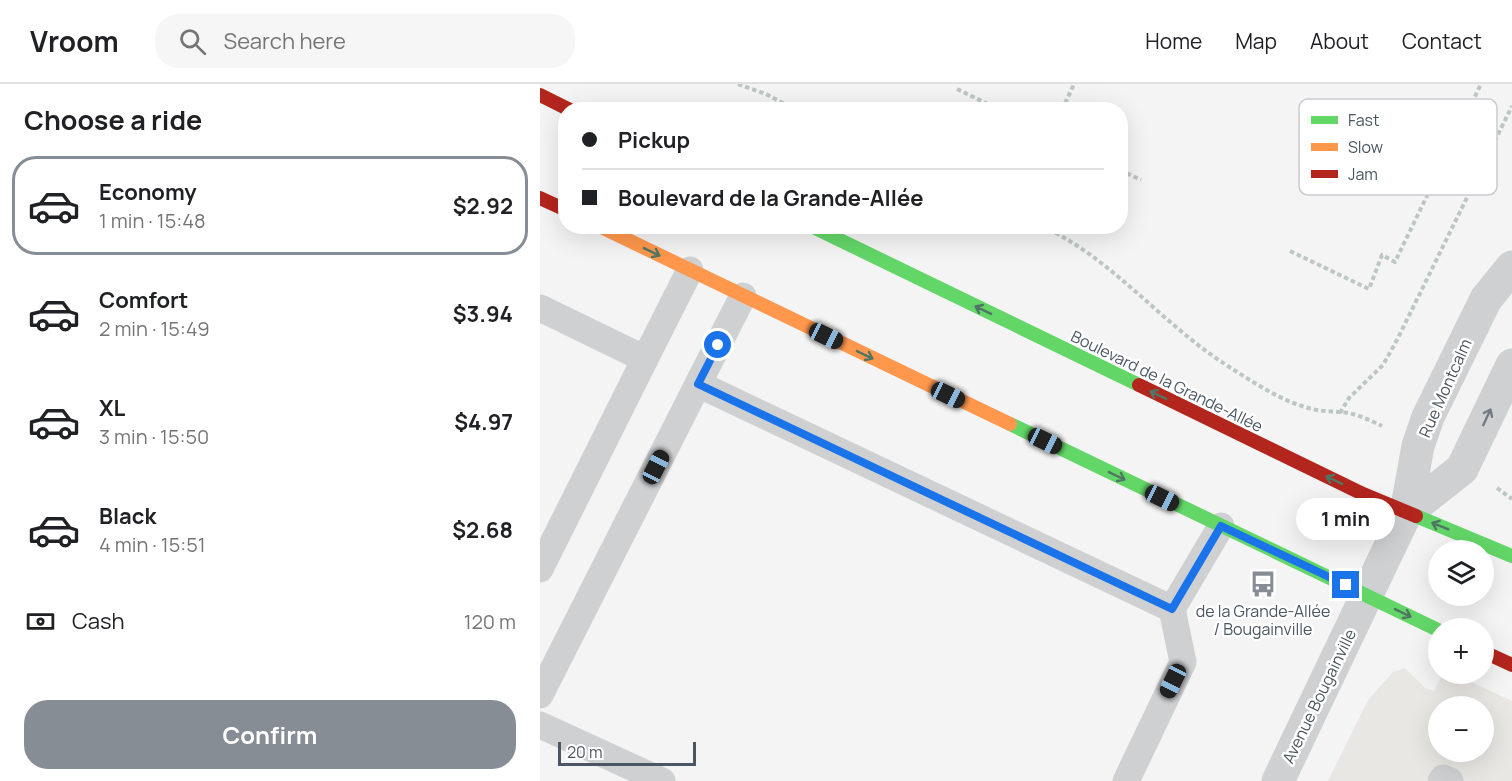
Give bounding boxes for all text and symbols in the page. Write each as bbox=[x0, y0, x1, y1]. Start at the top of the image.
search box bbox=[155, 14, 575, 68]
text: Vroom bbox=[30, 22, 119, 60]
icon: search bbox=[176, 25, 209, 58]
text: Search here bbox=[224, 26, 346, 56]
text: Home bbox=[1145, 27, 1202, 55]
text: Map bbox=[1235, 27, 1277, 55]
text: About bbox=[1310, 27, 1369, 55]
text: Contact bbox=[1402, 27, 1482, 55]
legend bbox=[1299, 99, 1497, 195]
text: Choose a ride bbox=[24, 101, 202, 138]
text: Fast bbox=[1348, 109, 1379, 131]
text: Pickup bbox=[618, 125, 690, 155]
text: Slow bbox=[1348, 136, 1383, 158]
text: Jam bbox=[1348, 163, 1378, 185]
text: Economy bbox=[99, 177, 197, 207]
icon: car bbox=[27, 179, 81, 233]
text: Boulevard de la Grande-Allée bbox=[618, 183, 923, 213]
text: $2.92 bbox=[453, 191, 513, 221]
text: 1 min · 15:48 bbox=[99, 207, 206, 234]
one-way arrow bbox=[642, 246, 660, 258]
text: Comfort bbox=[99, 285, 188, 315]
icon: car bbox=[27, 287, 81, 341]
text: $3.94 bbox=[453, 299, 513, 329]
one-way arrow bbox=[975, 304, 992, 316]
text: 2 min · 15:49 bbox=[99, 315, 210, 342]
car bbox=[806, 320, 846, 352]
street label: Boulevard de la Grande-Allée bbox=[1067, 325, 1267, 437]
route start bbox=[704, 331, 731, 358]
street label: Rue Montcalm bbox=[1413, 335, 1477, 441]
one-way arrow bbox=[856, 349, 874, 361]
car bbox=[928, 379, 968, 411]
one-way arrow bbox=[1150, 389, 1168, 401]
text: XL bbox=[99, 393, 125, 423]
icon: car bbox=[27, 395, 81, 449]
text: $4.97 bbox=[454, 407, 513, 437]
one-way arrow bbox=[1482, 408, 1494, 426]
text: 3 min · 15:50 bbox=[99, 423, 209, 450]
car bbox=[1025, 425, 1065, 457]
car bbox=[640, 447, 672, 487]
one-way arrow bbox=[1108, 471, 1126, 482]
one-way arrow bbox=[1325, 474, 1343, 486]
car bbox=[1142, 482, 1182, 514]
callout: 1 min bbox=[1296, 498, 1396, 540]
text: Black bbox=[99, 501, 156, 531]
icon: car bbox=[27, 503, 81, 557]
text: 1 min bbox=[1321, 505, 1370, 532]
text: $2.68 bbox=[452, 515, 513, 545]
one-way arrow bbox=[1431, 520, 1449, 531]
text: 4 min · 15:51 bbox=[99, 531, 206, 558]
map controls bbox=[1428, 540, 1494, 762]
button: layers bbox=[1428, 540, 1494, 606]
bus stop icon: de la Grande-Allée / Bougainville bbox=[1248, 569, 1278, 599]
route end bbox=[1332, 571, 1359, 598]
place label: de la Grande-Allée / Bougainville bbox=[1196, 600, 1330, 640]
icon: cash bbox=[24, 605, 57, 638]
text: Cash bbox=[72, 606, 125, 636]
one-way arrow bbox=[1393, 607, 1411, 619]
text: 120 m bbox=[464, 608, 516, 635]
button: + bbox=[1428, 618, 1494, 684]
street label: Avenue Bougainville bbox=[1277, 625, 1361, 767]
car bbox=[1157, 661, 1189, 701]
button: − bbox=[1428, 696, 1494, 762]
button: Confirm bbox=[24, 700, 516, 769]
scale bar bbox=[558, 739, 696, 766]
text: 20 m bbox=[567, 741, 603, 763]

